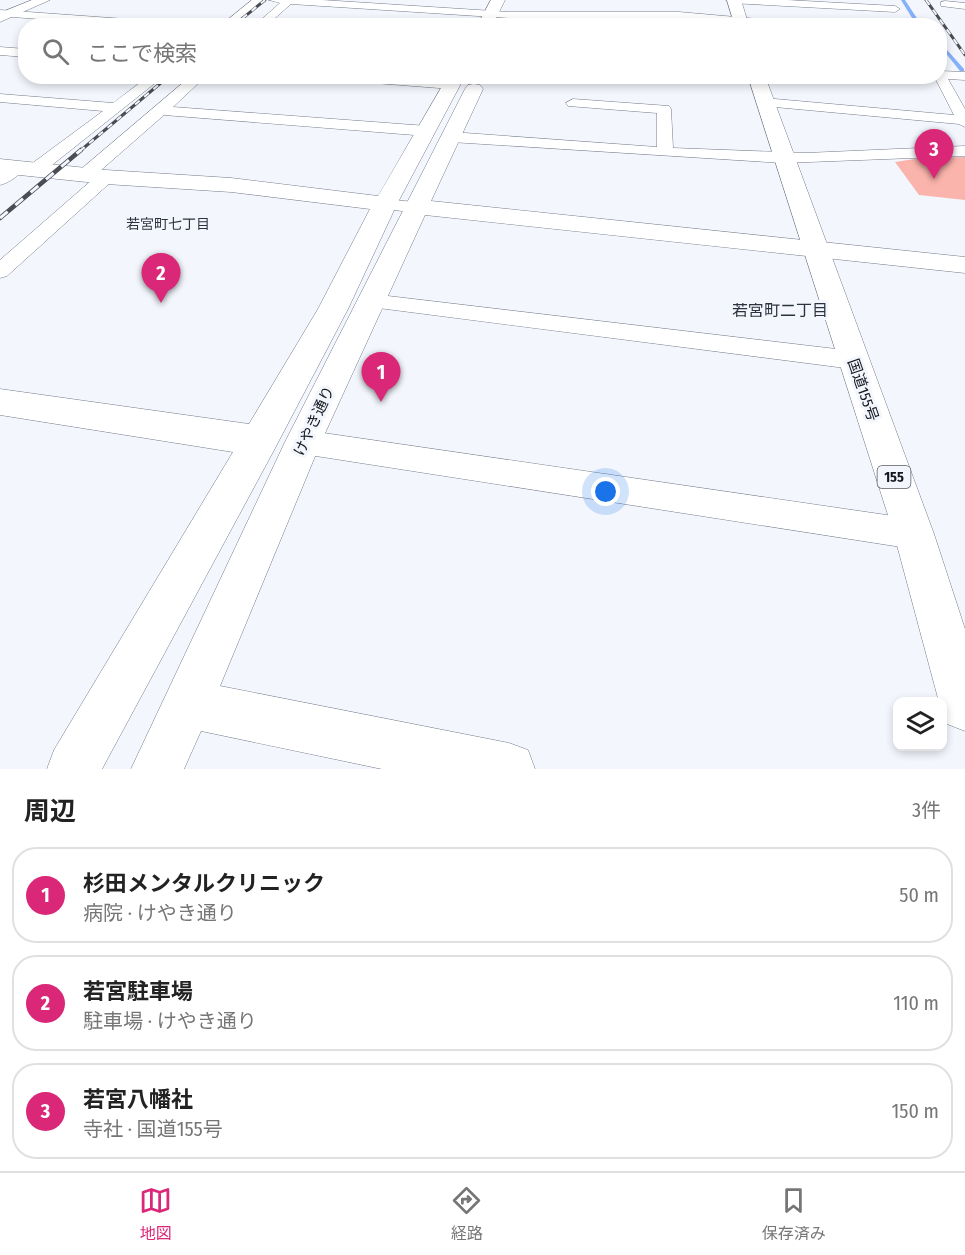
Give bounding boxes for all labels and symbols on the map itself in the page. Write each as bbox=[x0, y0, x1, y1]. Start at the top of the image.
pin: 3 bbox=[914, 130, 954, 179]
district label: 若宮町七丁目 bbox=[126, 216, 210, 233]
pin: 2 bbox=[142, 254, 180, 303]
district label: 若宮町二丁目 bbox=[732, 301, 828, 320]
pin: 1 bbox=[362, 352, 400, 402]
street label: 国道155号 bbox=[844, 357, 882, 423]
street label: けやき通り bbox=[290, 383, 338, 459]
road number: 155 bbox=[878, 466, 910, 488]
your location bbox=[591, 477, 620, 506]

